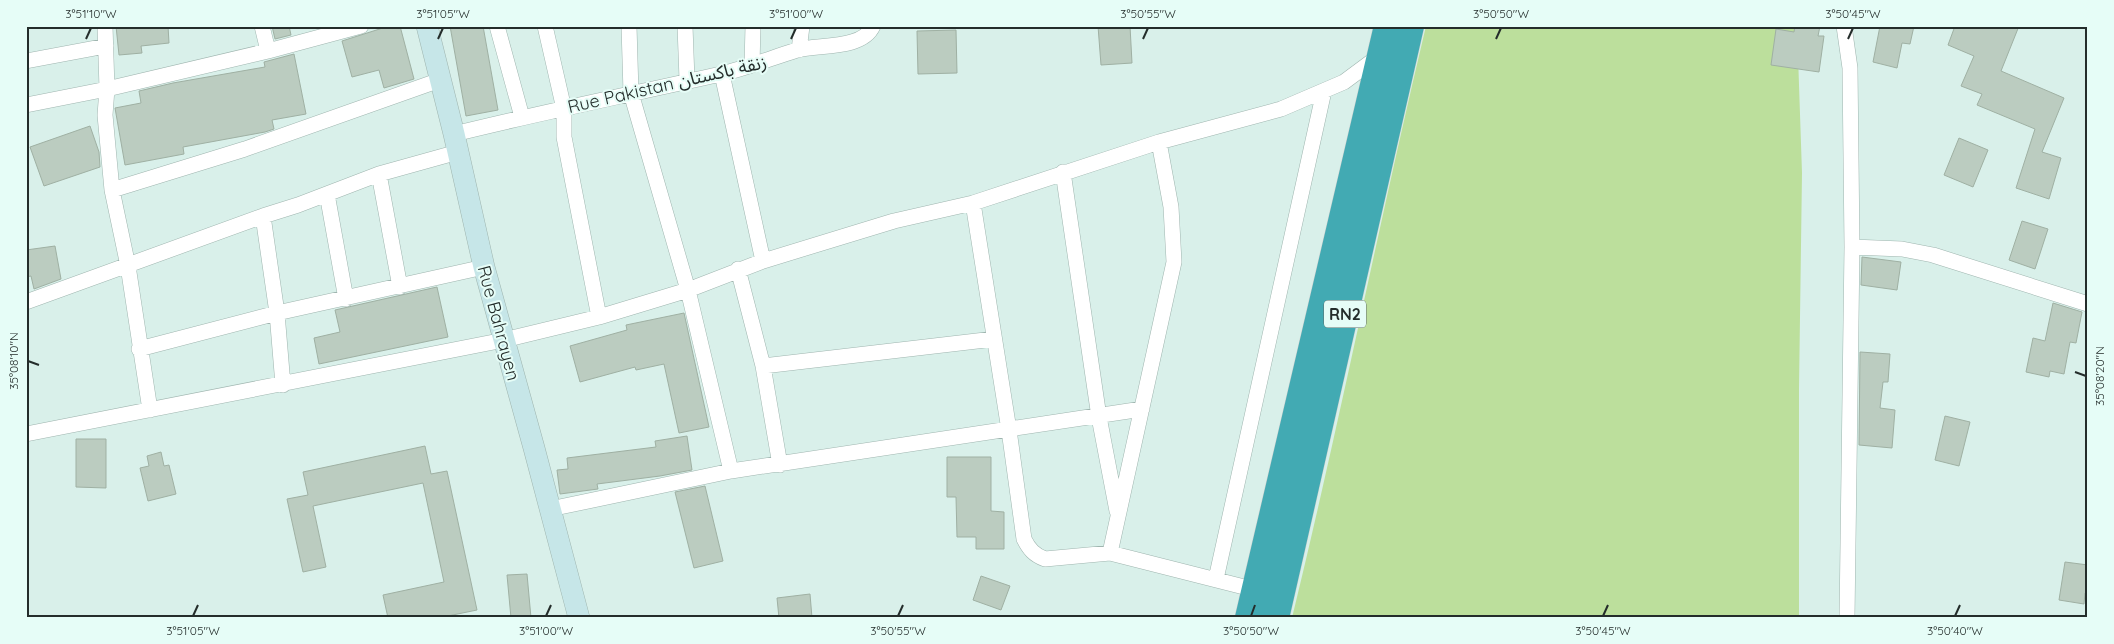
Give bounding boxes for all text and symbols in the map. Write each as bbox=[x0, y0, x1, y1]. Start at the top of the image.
text: 3°51'10"W bbox=[65, 6, 117, 21]
text: 3°51'05"W bbox=[416, 6, 470, 21]
text: 3°51'00"W bbox=[769, 6, 823, 21]
text: 3°50'55"W bbox=[1120, 6, 1176, 21]
text: 3°50'50"W bbox=[1473, 6, 1529, 21]
text: 3°50'45"W bbox=[1825, 6, 1881, 21]
street label: Rue Pakistan زنقة باكستان bbox=[565, 50, 769, 118]
street label: Rue Bahrayen bbox=[473, 263, 525, 383]
road number: RN2 bbox=[1324, 300, 1366, 328]
text: 35°08'10"N bbox=[6, 332, 21, 390]
text: 35°08'20"N bbox=[2092, 346, 2107, 406]
text: 3°51'05"W bbox=[166, 623, 220, 638]
text: 3°51'00"W bbox=[519, 623, 573, 638]
text: 3°50'55"W bbox=[870, 623, 926, 638]
text: 3°50'50"W bbox=[1223, 623, 1279, 638]
text: 3°50'45"W bbox=[1575, 623, 1631, 638]
text: 3°50'40"W bbox=[1927, 623, 1983, 638]

